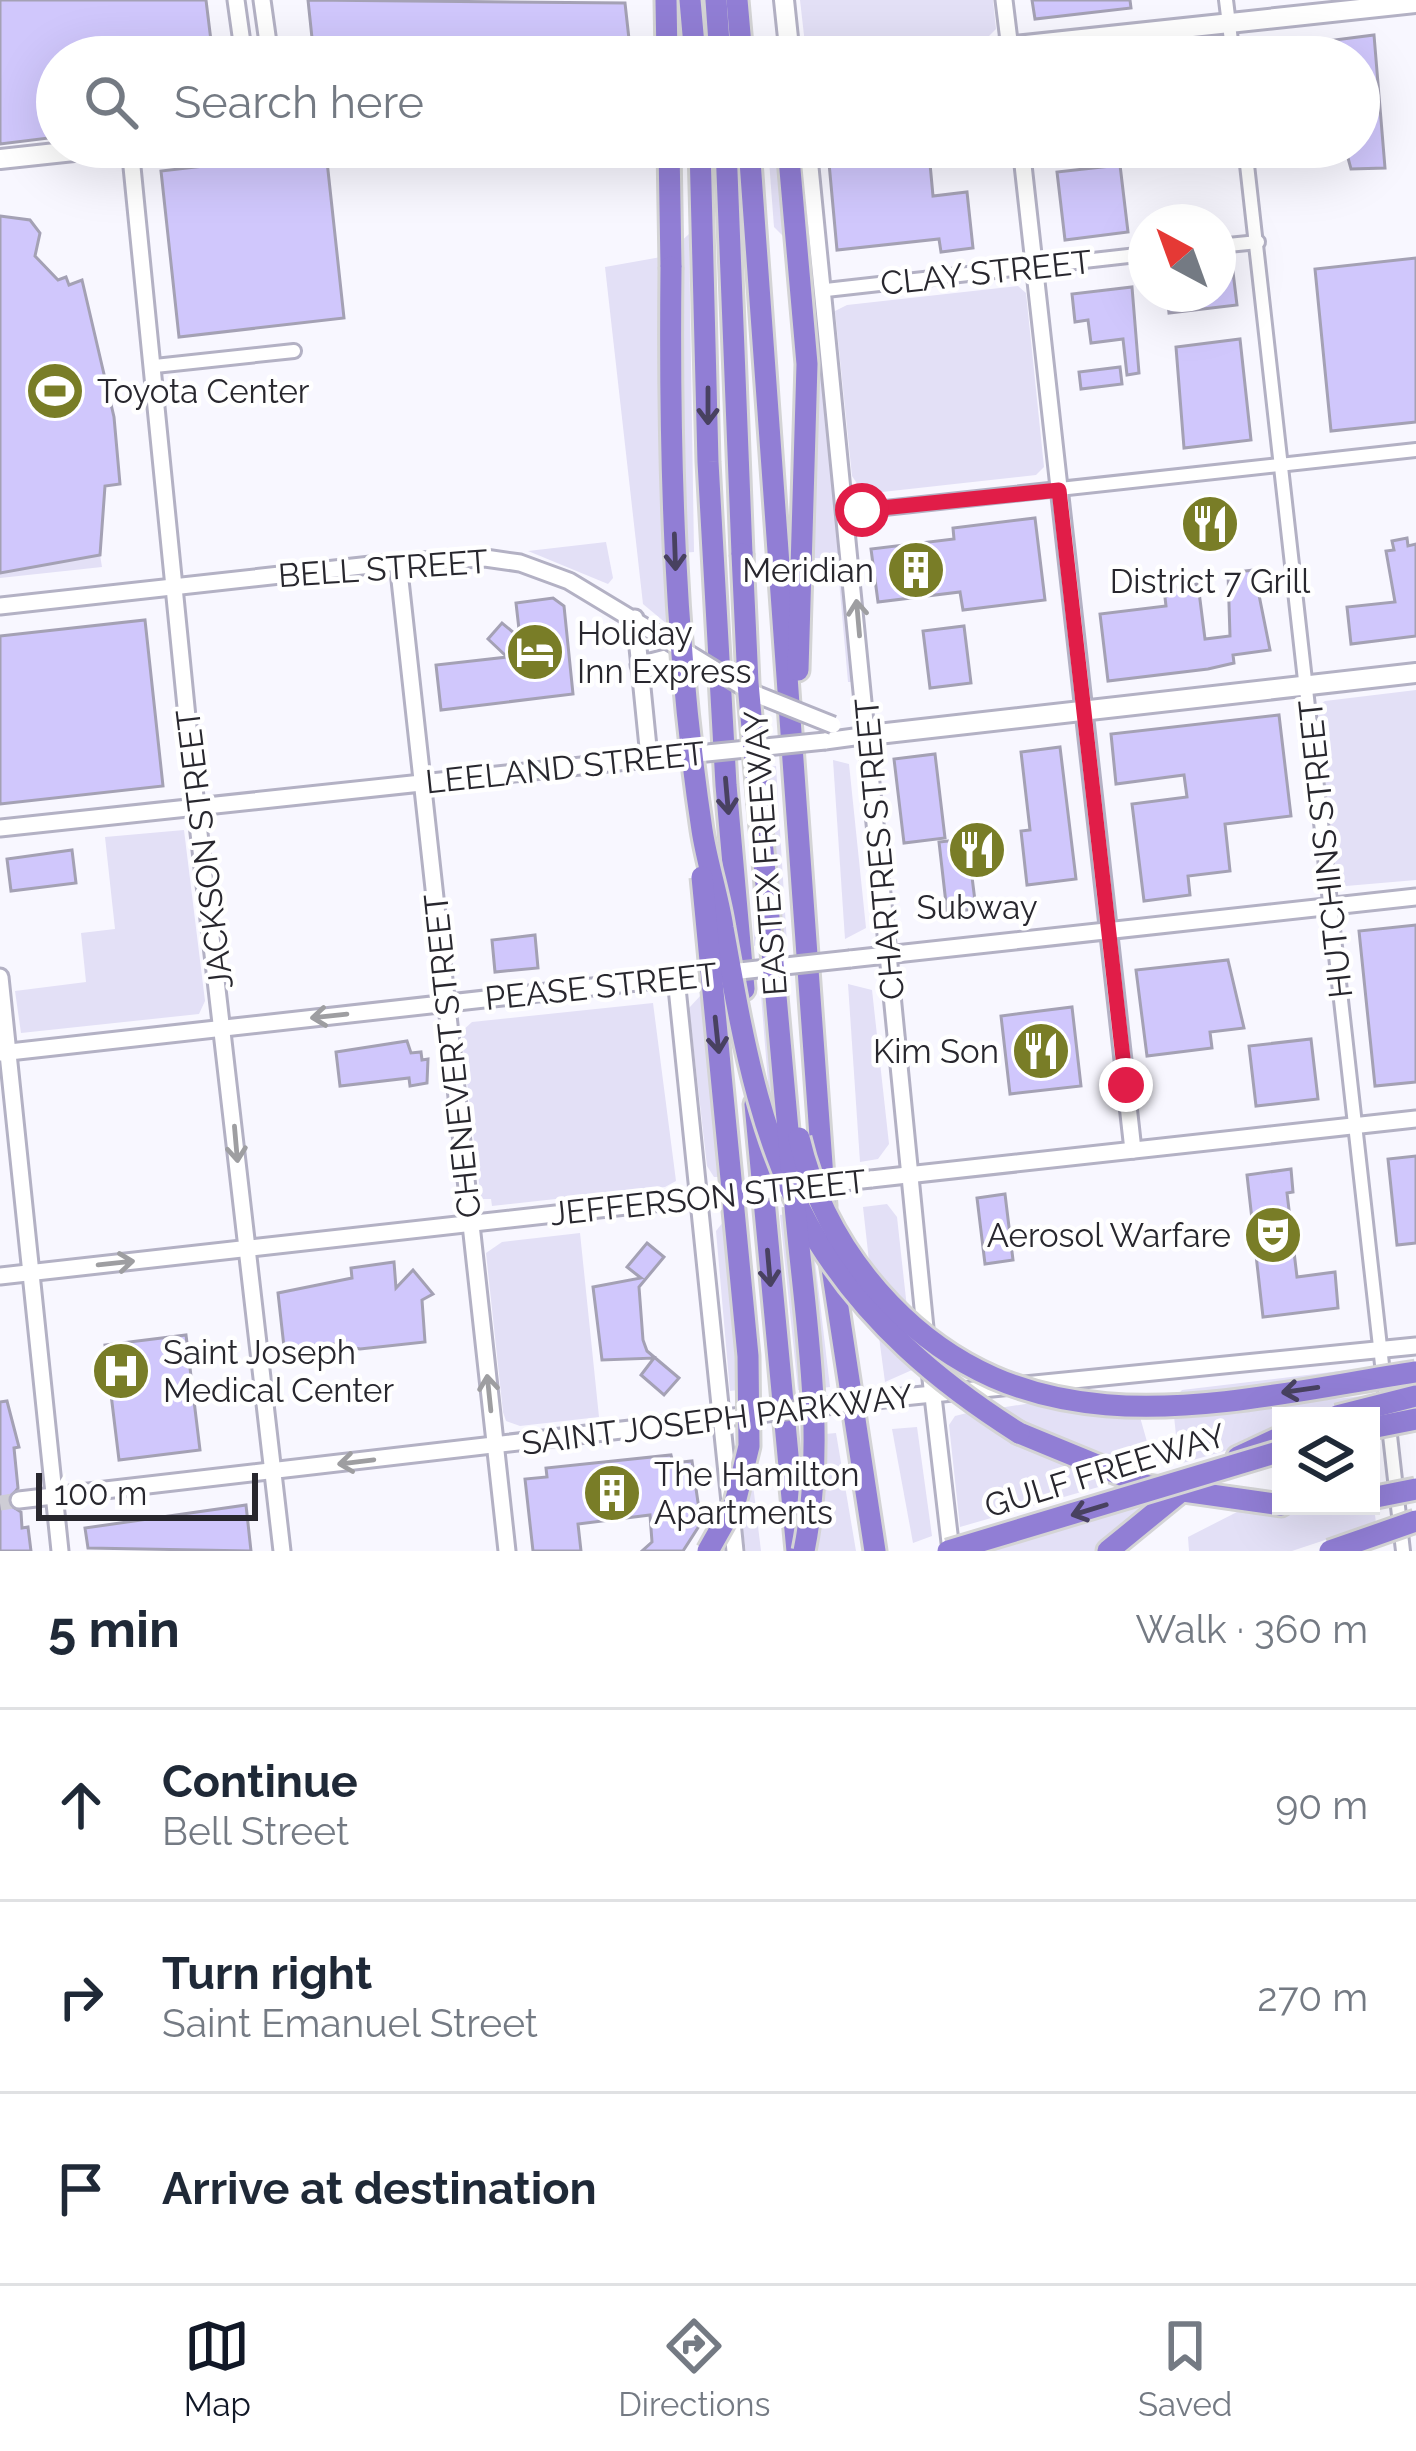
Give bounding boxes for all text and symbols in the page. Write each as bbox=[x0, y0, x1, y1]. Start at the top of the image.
search box bbox=[36, 36, 1380, 168]
icon: search bbox=[78, 69, 144, 135]
text: Search here bbox=[174, 76, 424, 129]
north arrow bbox=[1128, 204, 1236, 312]
street label: CLAY STREET bbox=[878, 242, 1094, 303]
sports icon: Toyota Center bbox=[24, 360, 86, 422]
place label: Toyota Center bbox=[97, 372, 310, 411]
one-way arrow bbox=[697, 386, 719, 425]
route start bbox=[835, 483, 889, 537]
restaurant icon: District 7 Grill bbox=[1179, 493, 1241, 555]
one-way arrow bbox=[663, 532, 686, 571]
building icon: Meridian bbox=[885, 539, 947, 601]
street label: BELL STREET bbox=[277, 542, 489, 595]
place label: Meridian bbox=[742, 551, 874, 590]
place label: District 7 Grill bbox=[1110, 562, 1311, 601]
one-way arrow bbox=[846, 599, 869, 638]
place label: Holiday Inn Express bbox=[577, 614, 751, 691]
hotel icon: Holiday Inn Express bbox=[504, 621, 566, 683]
street label: CHARTRES STREET bbox=[847, 696, 912, 1001]
street label: HUTCHINS STREET bbox=[1290, 698, 1361, 1000]
street label: JACKSON STREET bbox=[168, 707, 241, 991]
street label: EASTEX FREEWAY bbox=[736, 709, 795, 997]
street label: LEELAND STREET bbox=[424, 733, 707, 802]
one-way arrow bbox=[715, 775, 738, 814]
restaurant icon: Subway bbox=[946, 819, 1008, 881]
place label: Subway bbox=[916, 888, 1038, 927]
street label: CHENEVERT STREET bbox=[416, 892, 489, 1220]
street label: PEASE STREET bbox=[483, 955, 719, 1018]
one-way arrow bbox=[311, 1005, 350, 1028]
one-way arrow bbox=[706, 1015, 729, 1054]
restaurant icon: Kim Son bbox=[1010, 1020, 1072, 1082]
place label: Kim Son bbox=[873, 1032, 999, 1071]
route end bbox=[1099, 1058, 1153, 1112]
one-way arrow bbox=[225, 1124, 248, 1163]
street label: JEFFERSON STREET bbox=[548, 1162, 868, 1233]
theatre icon: Aerosol Warfare bbox=[1242, 1204, 1304, 1266]
place label: Aerosol Warfare bbox=[987, 1216, 1231, 1255]
one-way arrow bbox=[758, 1248, 781, 1287]
one-way arrow bbox=[96, 1251, 135, 1273]
place label: Saint Joseph Medical Center bbox=[163, 1333, 394, 1410]
hospital icon: Saint Joseph Medical Center bbox=[90, 1340, 152, 1402]
one-way arrow bbox=[478, 1374, 500, 1413]
street label: SAINT JOSEPH PARKWAY bbox=[519, 1376, 915, 1463]
one-way arrow bbox=[1281, 1379, 1320, 1402]
map controls bbox=[1272, 1407, 1380, 1515]
button: layers bbox=[1272, 1407, 1380, 1515]
street label: GULF FREEWAY bbox=[980, 1415, 1230, 1526]
one-way arrow bbox=[338, 1452, 377, 1474]
place label: The Hamilton Apartments bbox=[654, 1455, 859, 1532]
building icon: The Hamilton Apartments bbox=[581, 1462, 643, 1524]
scale bar bbox=[36, 1467, 258, 1520]
text: 100 m bbox=[54, 1474, 147, 1513]
one-way arrow bbox=[1071, 1500, 1109, 1522]
text: 5 min bbox=[48, 1599, 180, 1659]
text: Walk · 360 m bbox=[1135, 1606, 1368, 1652]
text: Continue bbox=[162, 1755, 358, 1808]
icon: ahead bbox=[48, 1772, 114, 1838]
text: 90 m bbox=[1275, 1782, 1368, 1828]
text: Bell Street bbox=[162, 1808, 349, 1854]
text: Turn right bbox=[162, 1947, 372, 2000]
icon: right bbox=[48, 1964, 114, 2030]
text: 270 m bbox=[1257, 1974, 1368, 2020]
text: Saint Emanuel Street bbox=[162, 2000, 538, 2046]
icon: arrive bbox=[48, 2156, 114, 2222]
text: Arrive at destination bbox=[162, 2162, 597, 2215]
tab: Map bbox=[184, 2313, 251, 2424]
tab: Directions bbox=[618, 2313, 771, 2424]
tab: Saved bbox=[1138, 2313, 1232, 2424]

